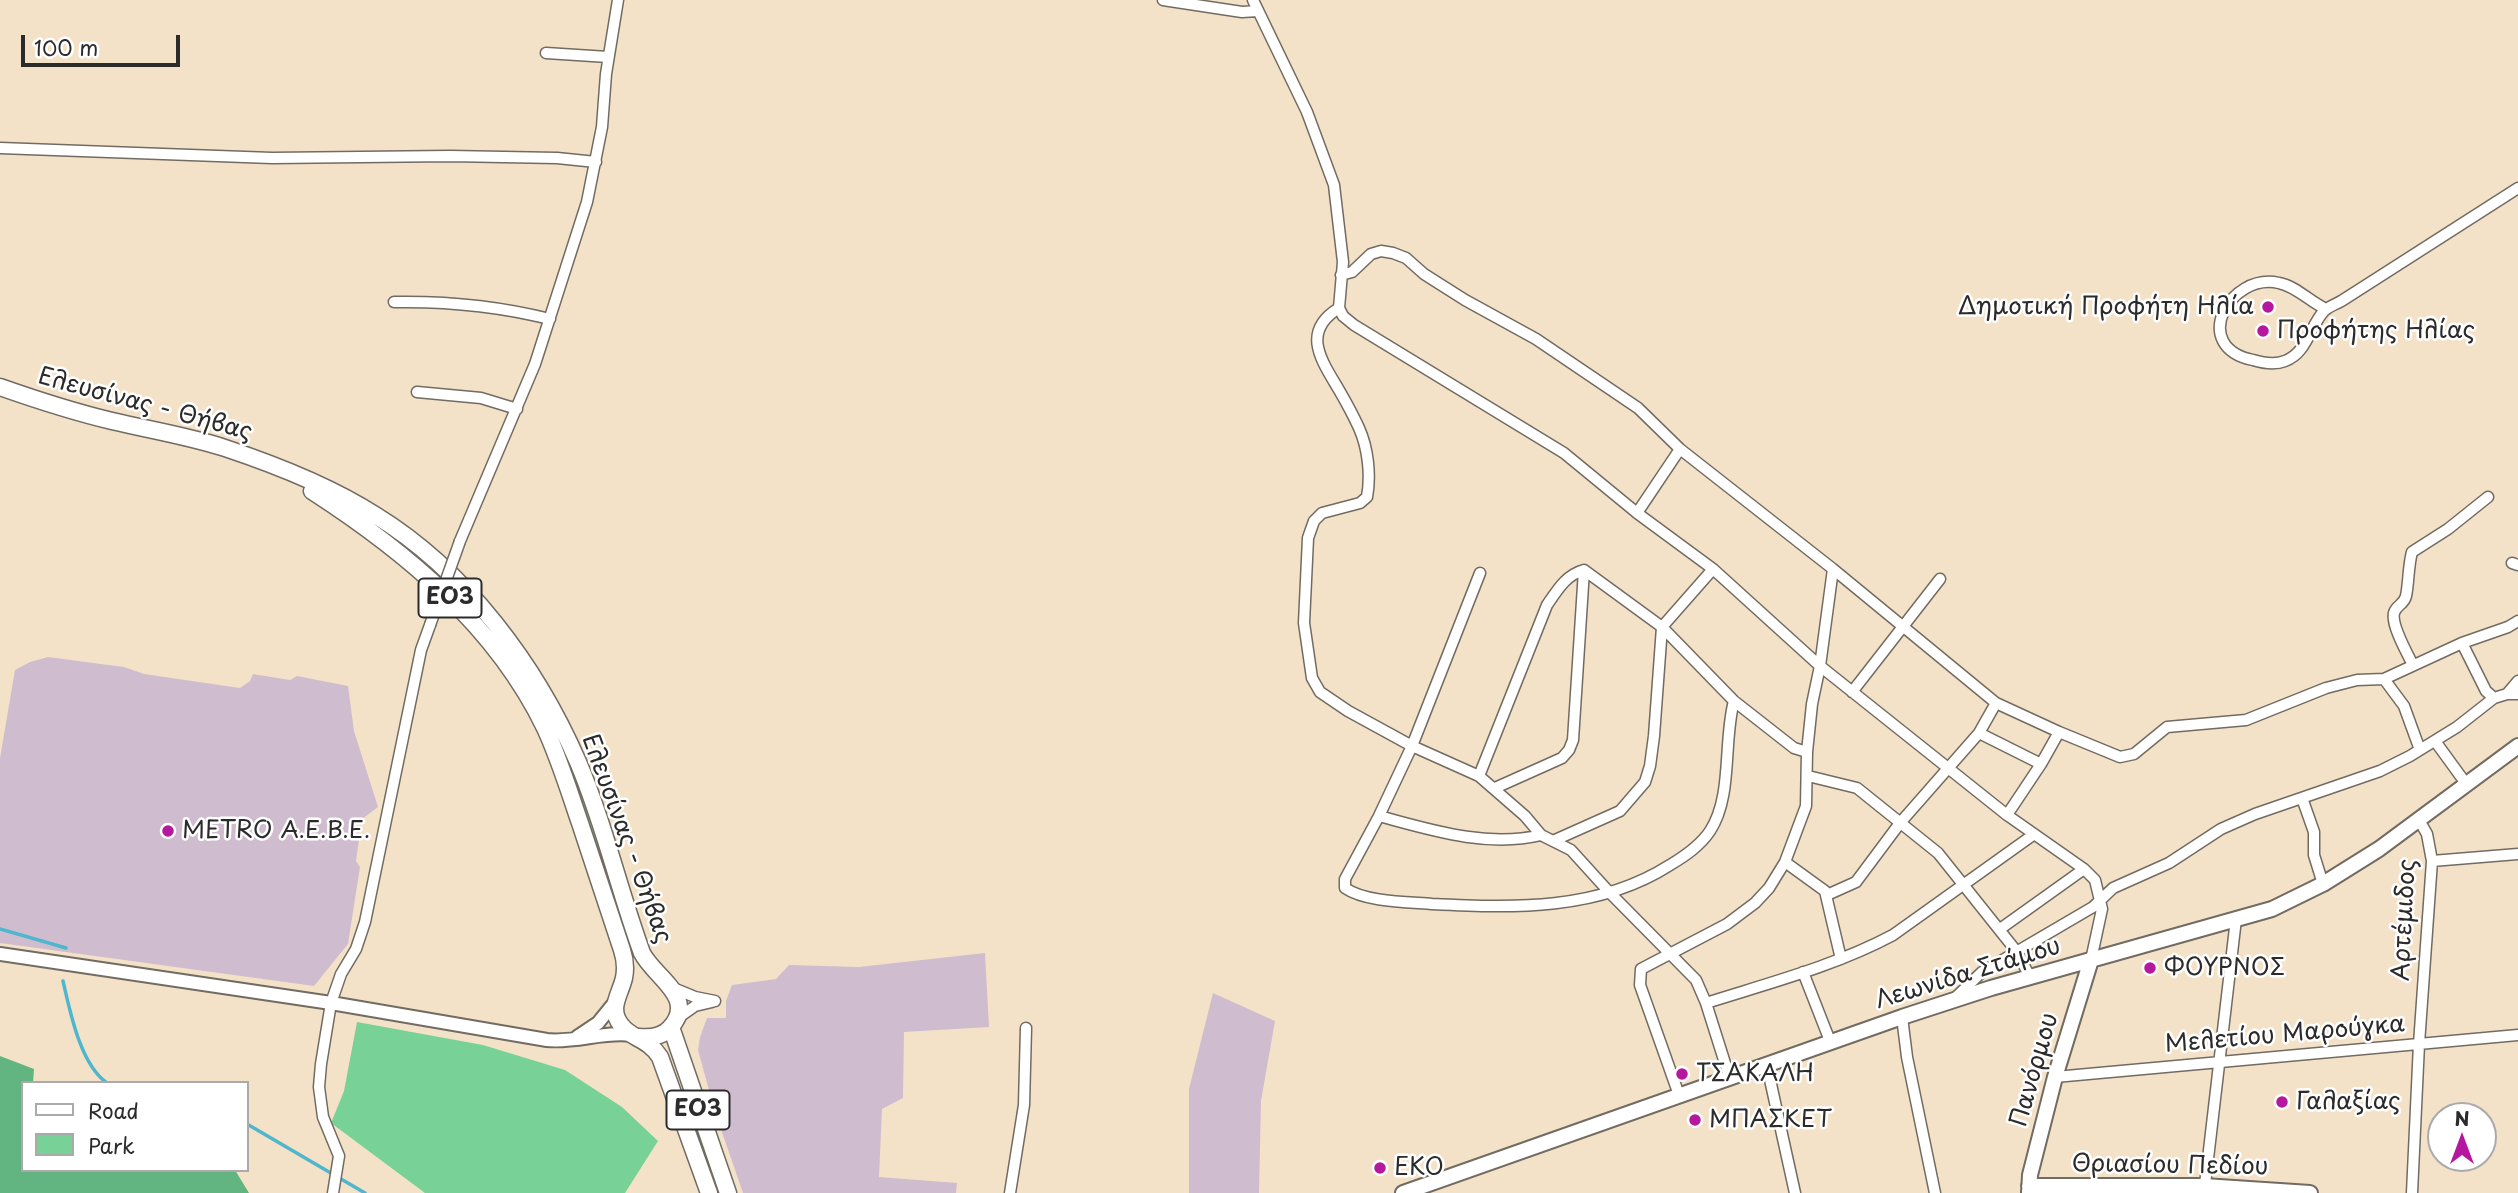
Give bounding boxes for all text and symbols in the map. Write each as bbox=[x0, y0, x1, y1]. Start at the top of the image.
scale bar bbox=[24, 21, 184, 65]
text: 100 m bbox=[34, 31, 98, 63]
place label: Δημοτική Προφήτη Ηλία bbox=[1958, 293, 2254, 321]
marker: Δημοτική Προφήτη Ηλία bbox=[2260, 299, 2276, 315]
place label: Προφήτης Ηλίας bbox=[2277, 317, 2475, 345]
marker: Προφήτης Ηλίας bbox=[2255, 323, 2271, 339]
street label: Ελευσίνας - Θήβας bbox=[35, 363, 255, 447]
road number: ΕΟ3 bbox=[419, 578, 482, 618]
street label: Ελευσίνας - Θήβας bbox=[575, 731, 677, 947]
place label: METRO Α.Ε.Β.Ε. bbox=[182, 817, 370, 845]
marker: METRO Α.Ε.Β.Ε. bbox=[160, 823, 176, 839]
street label: Αρτέμιδος bbox=[2387, 858, 2423, 982]
street label: Λεωνίδα Στάμου bbox=[1872, 932, 2064, 1016]
place label: ΦΟΥΡΝΟΣ bbox=[2164, 954, 2285, 982]
marker: ΦΟΥΡΝΟΣ bbox=[2142, 960, 2158, 976]
street label: Πανόρμου bbox=[2005, 1010, 2065, 1130]
street label: Μελετίου Μαρούγκα bbox=[2164, 1010, 2406, 1060]
place label: ΤΣΑΚΑΛΗ bbox=[1696, 1060, 1814, 1088]
marker: ΤΣΑΚΑΛΗ bbox=[1674, 1066, 1690, 1082]
legend bbox=[21, 1081, 248, 1172]
place label: Γαλαξίας bbox=[2296, 1088, 2401, 1116]
road number: ΕΟ3 bbox=[666, 1091, 730, 1130]
text: Road bbox=[88, 1094, 139, 1126]
marker: Γαλαξίας bbox=[2274, 1094, 2290, 1110]
north arrow bbox=[2427, 1102, 2497, 1172]
text: N bbox=[2454, 1104, 2470, 1132]
place label: ΜΠΑΣΚΕΤ bbox=[1709, 1106, 1832, 1134]
marker: ΜΠΑΣΚΕΤ bbox=[1687, 1112, 1703, 1128]
text: Park bbox=[88, 1129, 135, 1161]
street label: Θριασίου Πεδίου bbox=[2071, 1150, 2269, 1182]
place label: EKO bbox=[1394, 1154, 1444, 1182]
marker: EKO bbox=[1372, 1160, 1388, 1176]

